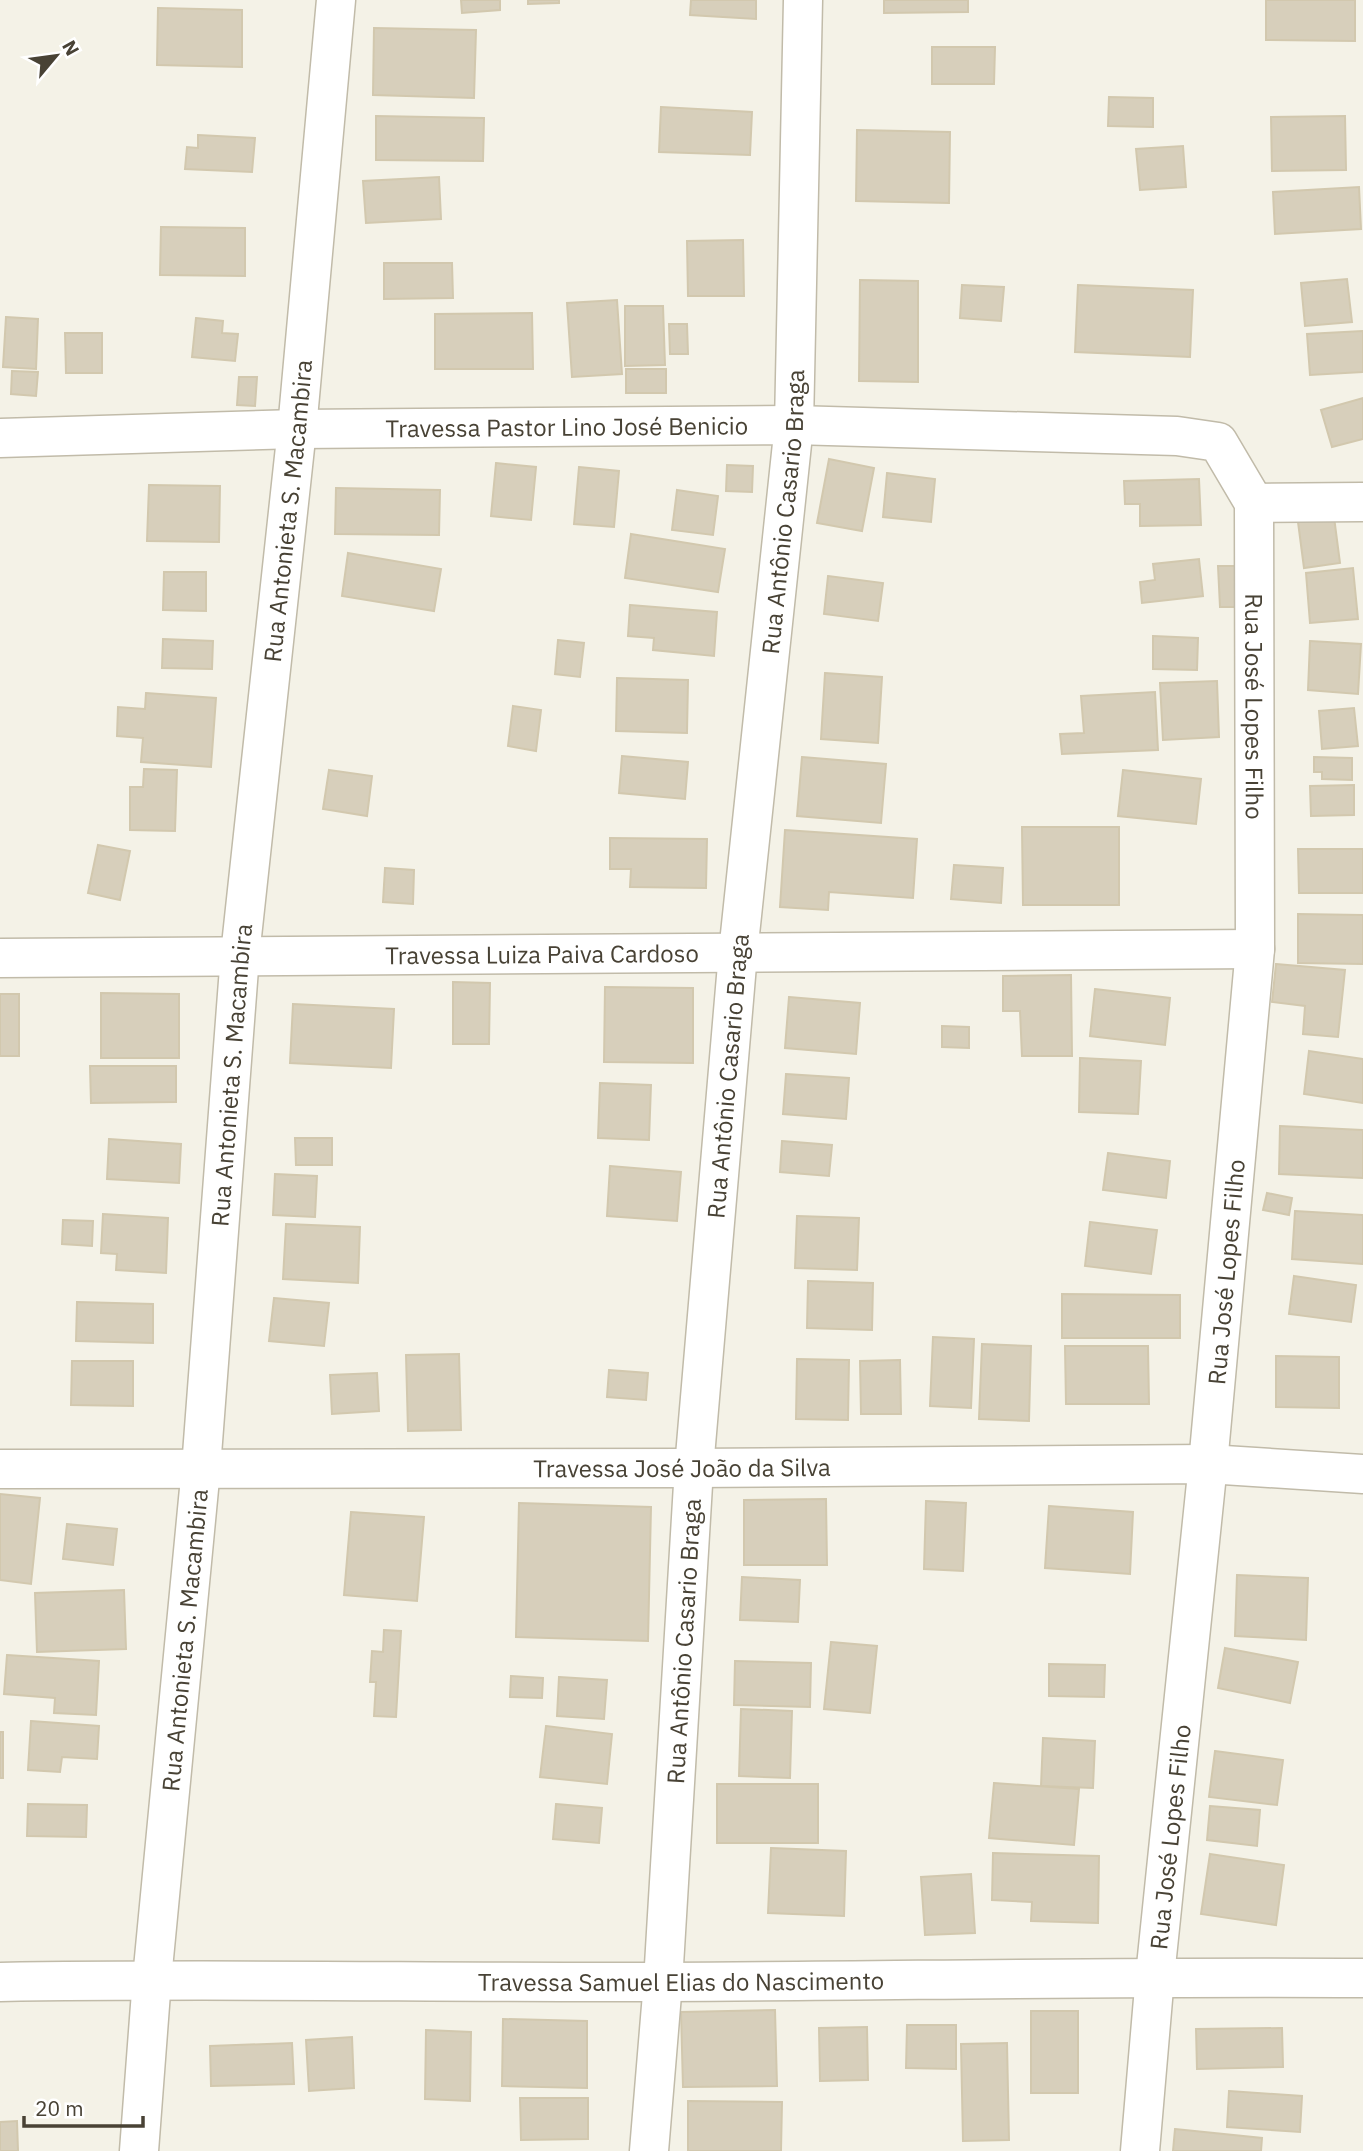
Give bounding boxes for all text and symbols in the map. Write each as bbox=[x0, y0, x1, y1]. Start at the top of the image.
north arrow bbox=[21, 21, 91, 91]
text: N bbox=[57, 36, 85, 60]
street label: Rua Antonieta S. Macambira bbox=[256, 358, 319, 664]
street label: Rua Antônio Casario Braga bbox=[754, 369, 811, 656]
street label: Travessa Pastor Lino José Benicio bbox=[385, 409, 748, 444]
street label: Rua José Lopes Filho bbox=[1238, 593, 1271, 820]
street label: Rua Antonieta S. Macambira bbox=[203, 922, 259, 1228]
street label: Rua Antônio Casario Braga bbox=[699, 932, 756, 1220]
street label: Travessa Luiza Paiva Cardoso bbox=[385, 937, 699, 971]
street label: Rua José Lopes Filho bbox=[1200, 1158, 1252, 1386]
street label: Travessa José João da Silva bbox=[533, 1451, 831, 1484]
street label: Rua Antonieta S. Macambira bbox=[154, 1487, 215, 1793]
street label: Rua Antônio Casario Braga bbox=[659, 1497, 708, 1785]
street label: Rua José Lopes Filho bbox=[1142, 1723, 1198, 1951]
street label: Travessa Samuel Elias do Nascimento bbox=[478, 1964, 884, 1998]
scale bar bbox=[24, 2084, 144, 2128]
text: 20 m bbox=[35, 2094, 84, 2122]

